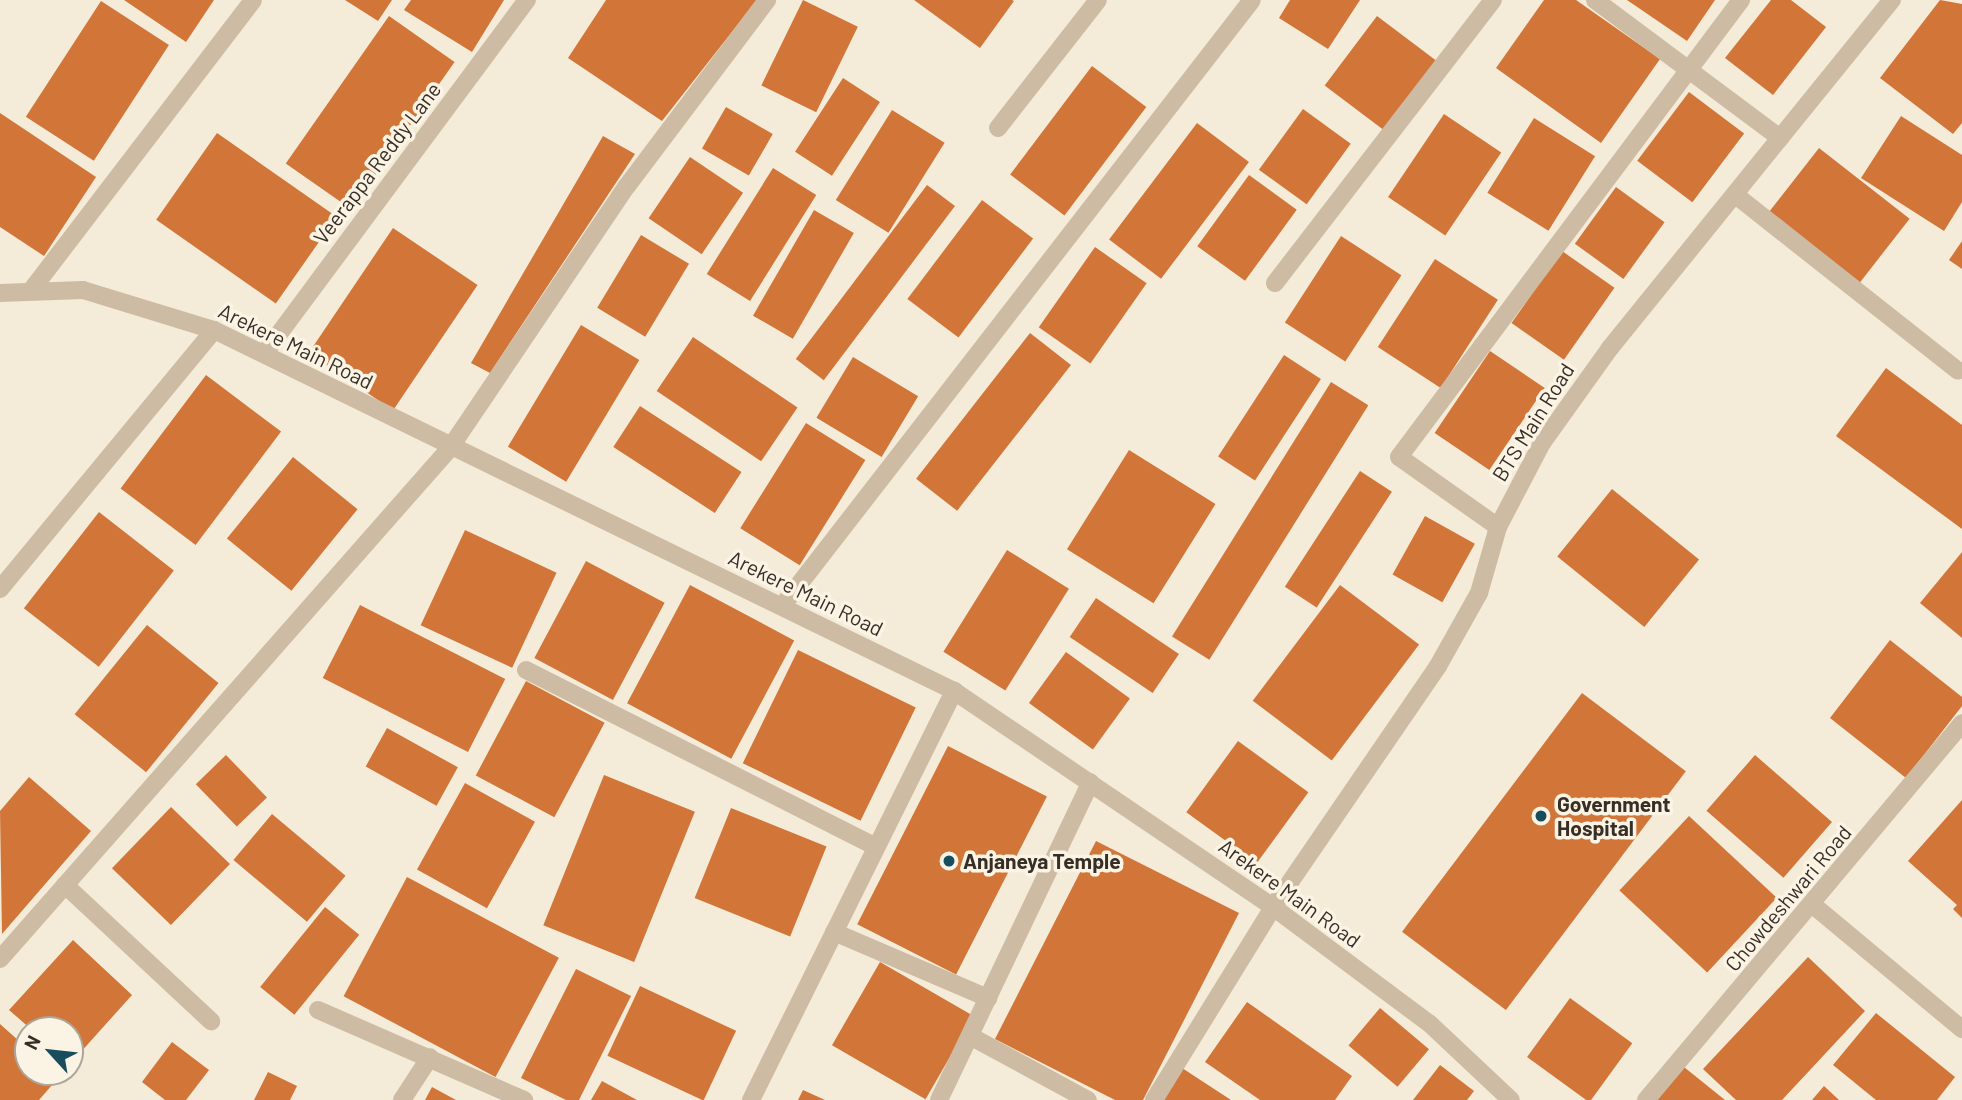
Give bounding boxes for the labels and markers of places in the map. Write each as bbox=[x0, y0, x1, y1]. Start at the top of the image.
place label: Government Hospital bbox=[1557, 791, 1671, 841]
marker: Government Hospital bbox=[1531, 806, 1551, 826]
place label: Anjaneya Temple bbox=[963, 848, 1121, 874]
marker: Anjaneya Temple bbox=[941, 853, 957, 869]

